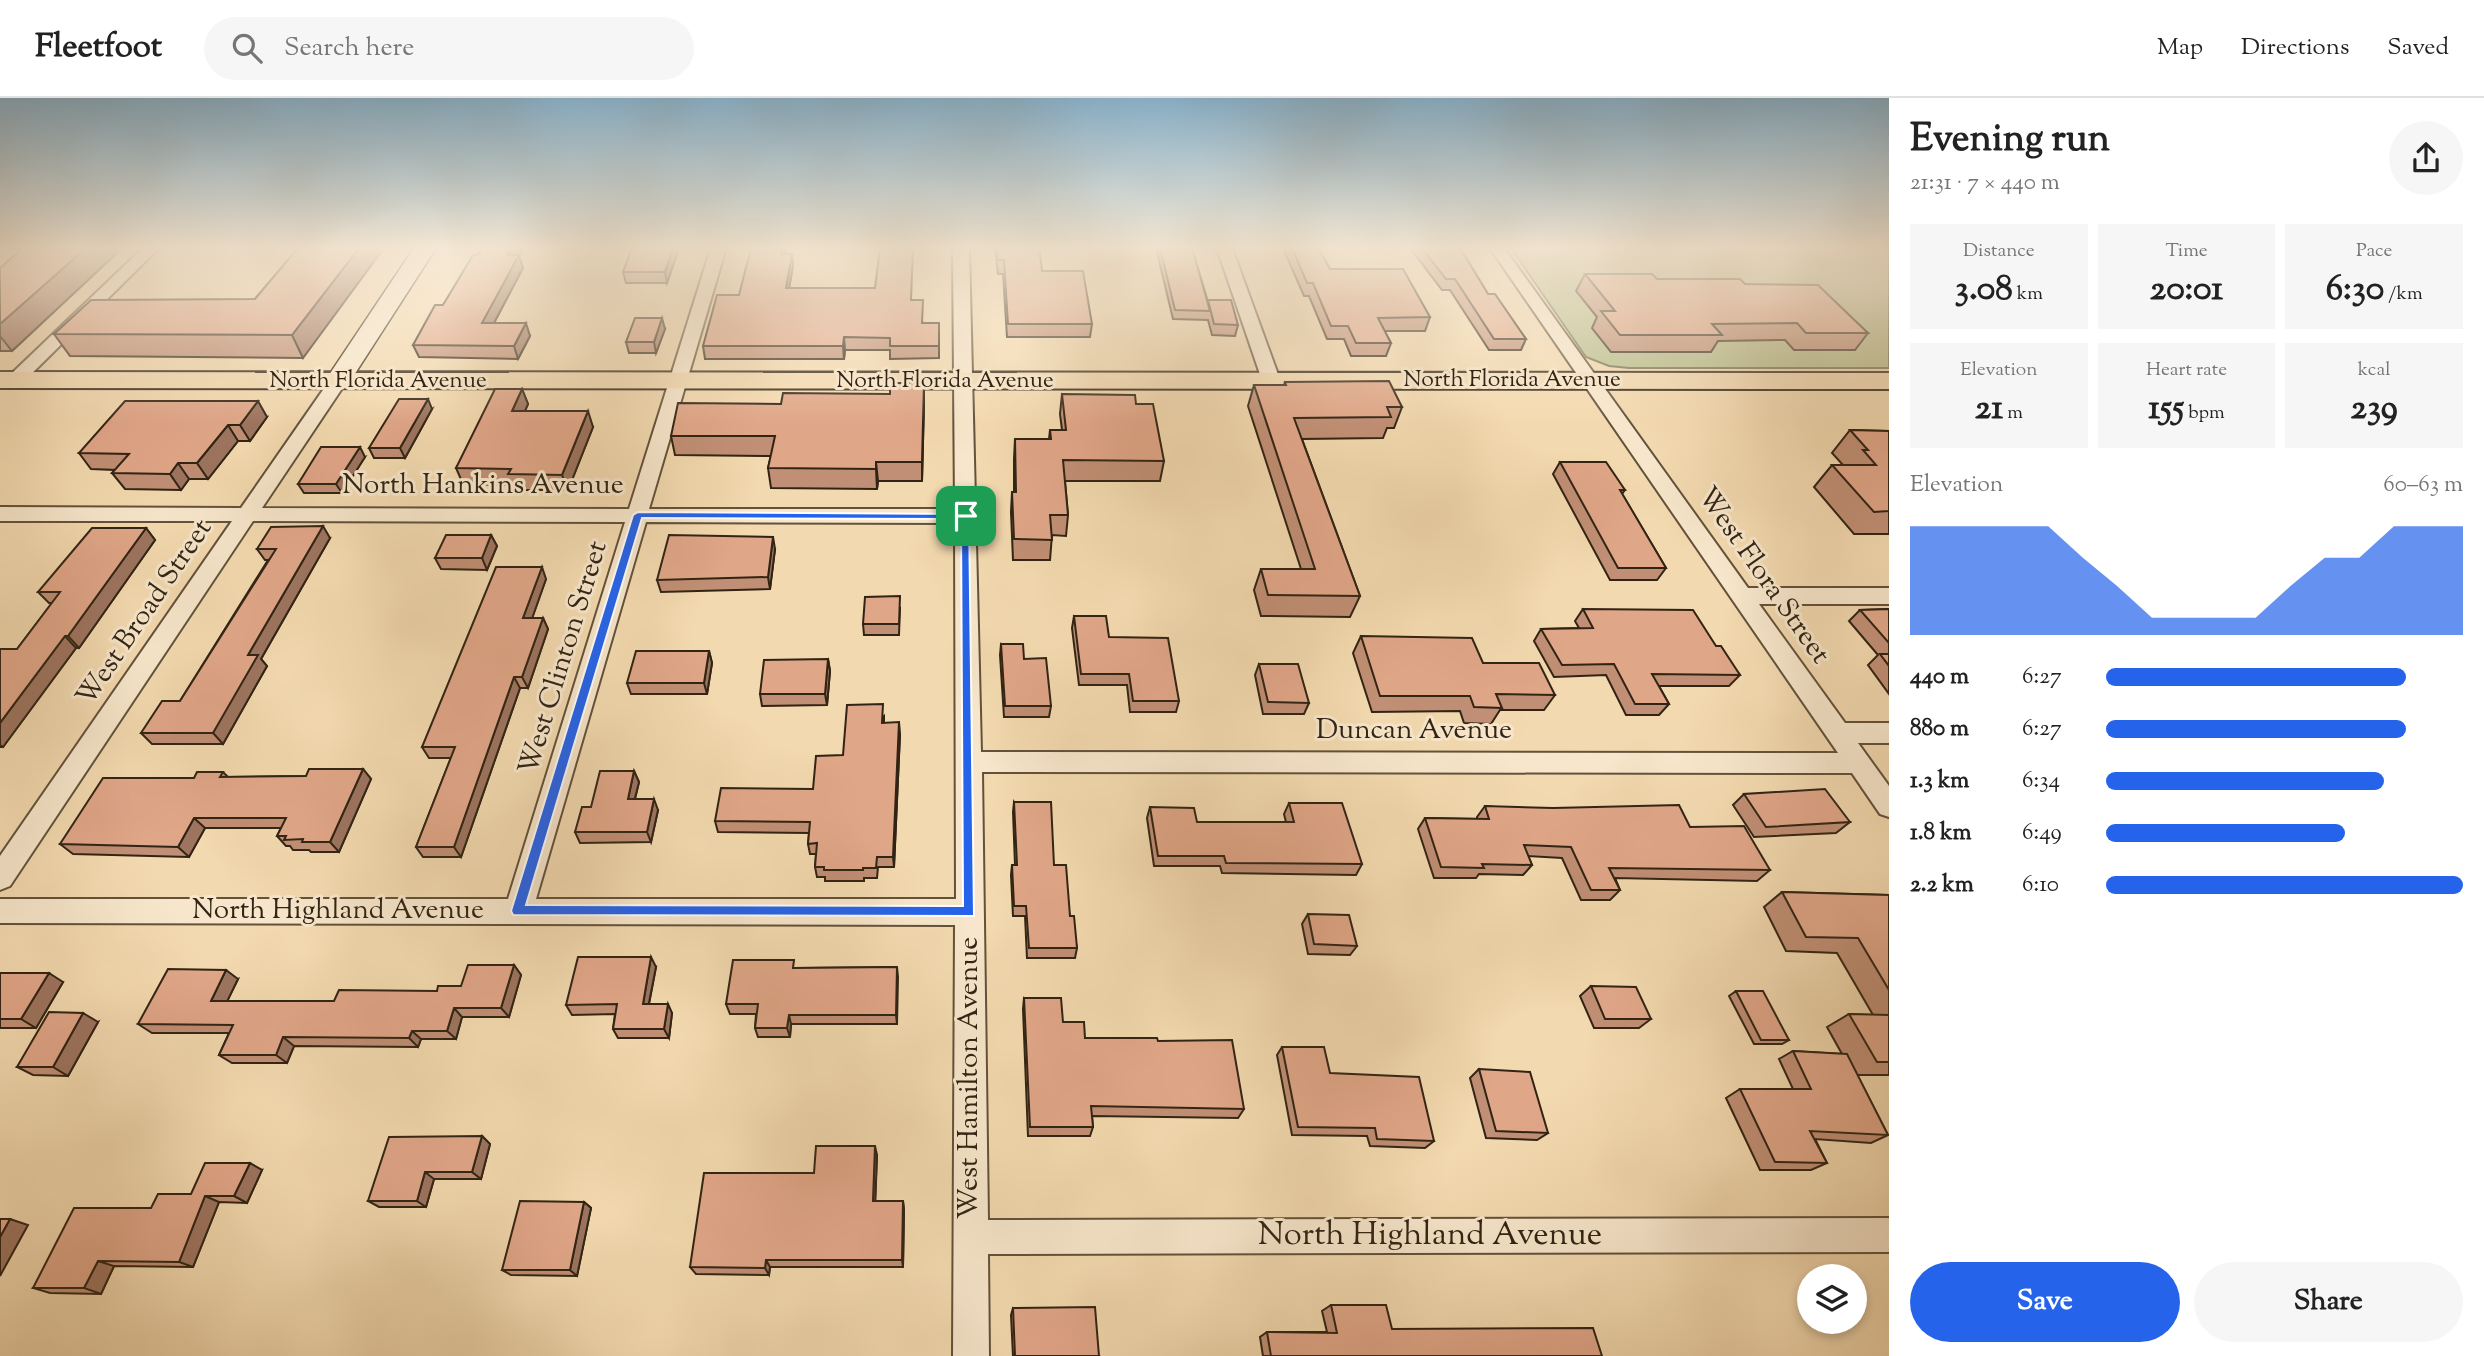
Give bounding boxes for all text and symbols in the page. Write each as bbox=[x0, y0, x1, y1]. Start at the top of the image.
search box bbox=[204, 17, 694, 80]
text: Fleetfoot bbox=[35, 24, 162, 72]
icon: search bbox=[228, 29, 266, 67]
text: Search here bbox=[284, 30, 414, 67]
text: Map bbox=[2157, 31, 2203, 65]
text: Directions bbox=[2241, 31, 2349, 65]
text: Saved bbox=[2387, 31, 2449, 65]
text: Evening run bbox=[1910, 114, 2110, 168]
button: share bbox=[2389, 121, 2463, 195]
text: 21:31 · 7 × 440 m bbox=[1910, 167, 2060, 200]
text: Distance bbox=[1963, 238, 2035, 265]
text: Time bbox=[2165, 238, 2208, 265]
text: Pace bbox=[2356, 238, 2392, 265]
text: 3.08 bbox=[1955, 265, 2013, 316]
text: 20:01 bbox=[2150, 265, 2223, 316]
text: 6:30 bbox=[2326, 265, 2384, 316]
text: km bbox=[2013, 281, 2043, 308]
text: /km bbox=[2384, 281, 2423, 308]
text: Elevation bbox=[1960, 357, 2037, 384]
text: Heart rate bbox=[2146, 357, 2227, 384]
text: kcal bbox=[2358, 357, 2390, 384]
street label: North Florida Avenue bbox=[1403, 364, 1621, 397]
street label: North Florida Avenue bbox=[269, 365, 487, 398]
street label: North Florida Avenue bbox=[836, 365, 1054, 398]
text: 21 bbox=[1975, 384, 2003, 435]
text: 155 bbox=[2148, 384, 2184, 435]
text: 239 bbox=[2351, 384, 2398, 435]
text: m bbox=[2003, 400, 2023, 427]
text: bpm bbox=[2184, 400, 2225, 427]
street label: North Hankins Avenue bbox=[342, 466, 624, 506]
text: Elevation bbox=[1910, 469, 2003, 502]
text: 60–63 m bbox=[2383, 469, 2463, 502]
street label: West Flora Street bbox=[1687, 479, 1839, 673]
pin bbox=[936, 486, 996, 546]
icon: arrive bbox=[947, 497, 985, 535]
street label: West Broad Street bbox=[67, 511, 223, 715]
street label: West Clinton Street bbox=[509, 536, 619, 780]
text: 440 m bbox=[1910, 661, 1969, 694]
text: 6:27 bbox=[2022, 661, 2061, 694]
street label: Duncan Avenue bbox=[1316, 711, 1512, 751]
text: 880 m bbox=[1910, 713, 1969, 746]
text: 6:27 bbox=[2022, 713, 2061, 746]
text: 1.3 km bbox=[1910, 765, 1969, 798]
text: 6:34 bbox=[2022, 765, 2060, 798]
text: 1.8 km bbox=[1910, 817, 1972, 850]
text: 6:49 bbox=[2022, 817, 2062, 850]
text: 2.2 km bbox=[1910, 869, 1974, 902]
text: 6:10 bbox=[2022, 869, 2059, 902]
street label: North Highland Avenue bbox=[192, 891, 484, 931]
street label: West Hamilton Avenue bbox=[950, 937, 990, 1219]
street label: North Highland Avenue bbox=[1258, 1212, 1602, 1260]
button: Save bbox=[1910, 1262, 2180, 1342]
button: Share bbox=[2194, 1262, 2463, 1342]
map controls bbox=[1797, 1264, 1867, 1334]
button: layers bbox=[1797, 1264, 1867, 1334]

